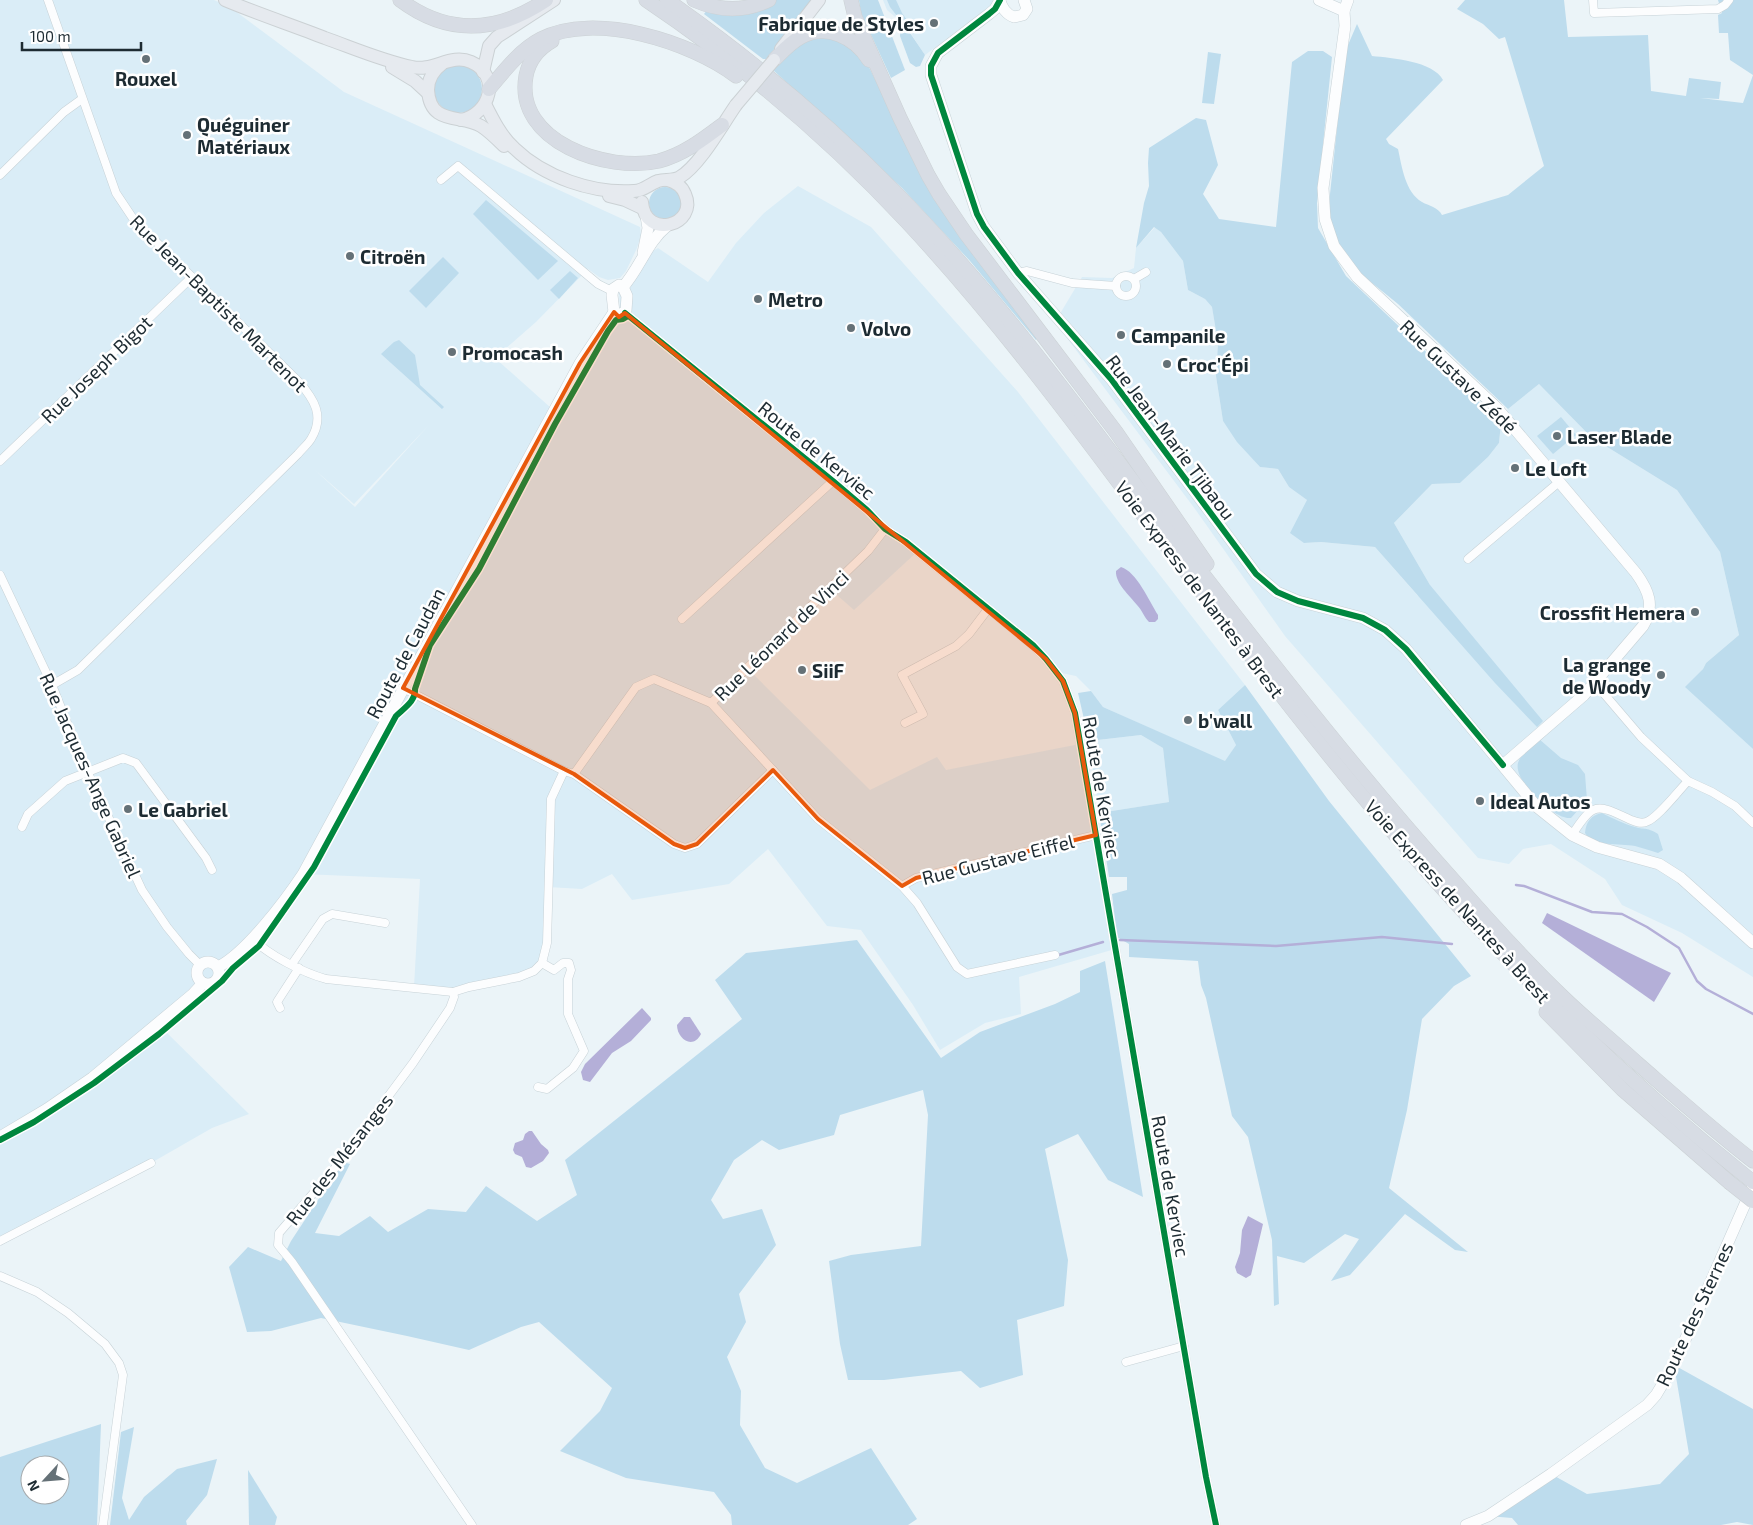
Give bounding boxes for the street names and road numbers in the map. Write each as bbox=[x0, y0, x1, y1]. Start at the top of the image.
street label: Rue Jean-Baptiste Martenot bbox=[126, 210, 312, 396]
street label: Rue Joseph Bigot bbox=[36, 310, 156, 428]
street label: Rue Gustave Zédé bbox=[1396, 314, 1522, 438]
street label: Rue Jean-Marie Tjibaou bbox=[1102, 350, 1240, 524]
street label: Route de Kerviec bbox=[754, 396, 880, 504]
street label: Voie Express de Nantes à Brest bbox=[1111, 476, 1289, 702]
street label: Rue Léonard de Vinci bbox=[709, 565, 853, 705]
street label: Route de Caudan bbox=[361, 584, 449, 722]
street label: Rue Jacques-Ange Gabriel bbox=[35, 669, 147, 881]
street label: Route de Kerviec bbox=[1078, 714, 1126, 860]
street label: Voie Express de Nantes à Brest bbox=[1360, 794, 1556, 1008]
street label: Rue Gustave Eiffel bbox=[920, 829, 1077, 889]
street label: Rue des Mésanges bbox=[281, 1089, 397, 1229]
street label: Route de Kerviec bbox=[1147, 1113, 1195, 1259]
street label: Route des Sternes bbox=[1651, 1238, 1737, 1390]

